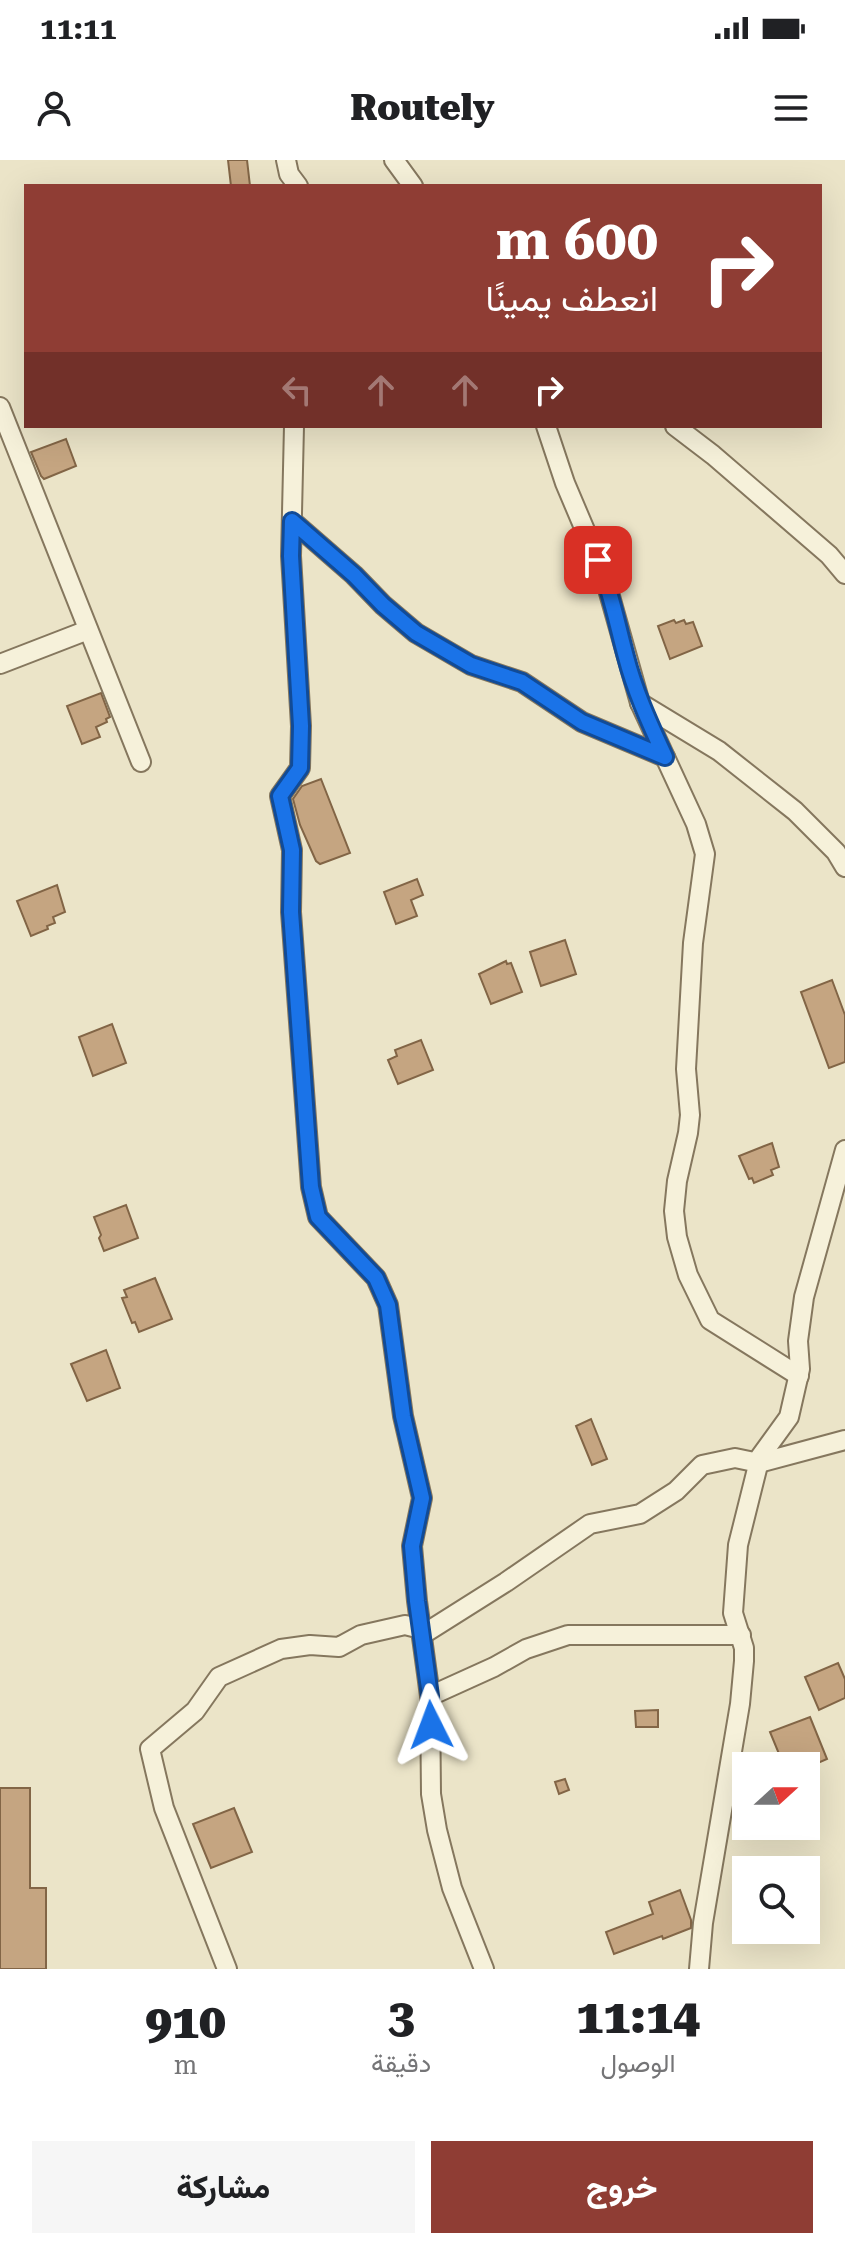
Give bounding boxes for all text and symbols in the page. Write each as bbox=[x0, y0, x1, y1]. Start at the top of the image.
text: 11:11 bbox=[40, 11, 117, 46]
icon: person bbox=[32, 86, 76, 130]
icon: menu bbox=[769, 86, 813, 130]
text: Routely bbox=[350, 87, 495, 129]
text: 600 m bbox=[496, 207, 658, 273]
icon: right bbox=[686, 216, 790, 320]
text: انعطف يمينًا bbox=[485, 278, 658, 320]
icon: left bbox=[275, 368, 319, 412]
icon: ahead bbox=[359, 368, 403, 412]
icon: ahead bbox=[443, 368, 487, 412]
icon: right bbox=[527, 368, 571, 412]
pin bbox=[564, 526, 632, 594]
icon: arrive bbox=[576, 538, 620, 582]
position arrow bbox=[389, 1683, 473, 1767]
north arrow bbox=[732, 1752, 820, 1840]
map controls bbox=[732, 1752, 820, 1944]
button: search bbox=[732, 1856, 820, 1944]
text: 3 bbox=[388, 1989, 415, 2045]
text: 11:14 bbox=[576, 1989, 700, 2045]
text: 910 bbox=[145, 1994, 226, 2050]
text: دقيقة bbox=[371, 2048, 431, 2078]
text: الوصول bbox=[601, 2048, 676, 2078]
text: m bbox=[174, 2050, 197, 2080]
button: مشاركة bbox=[32, 2141, 415, 2233]
button: خروج bbox=[431, 2141, 813, 2233]

